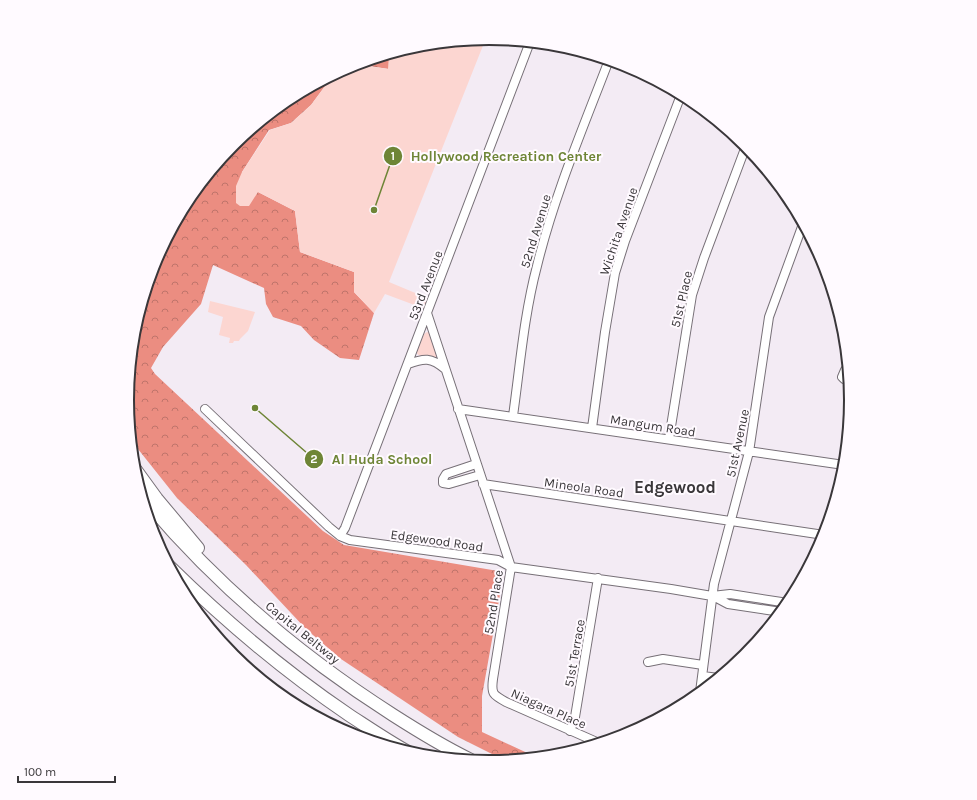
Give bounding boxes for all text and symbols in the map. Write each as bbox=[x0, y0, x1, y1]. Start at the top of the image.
callout: Hollywood Recreation Center bbox=[383, 143, 609, 169]
text: Hollywood Recreation Center bbox=[411, 148, 602, 165]
text: 1 bbox=[391, 149, 395, 163]
street label: Wichita Avenue bbox=[596, 185, 641, 277]
street label: 52nd Avenue bbox=[517, 192, 554, 270]
street label: 53rd Avenue bbox=[405, 248, 446, 322]
street label: 51st Place bbox=[668, 269, 695, 329]
street label: 51st Avenue bbox=[723, 407, 752, 479]
street label: Mangum Road bbox=[609, 411, 697, 440]
callout: Al Huda School bbox=[304, 446, 441, 472]
text: Al Huda School bbox=[332, 451, 432, 468]
text: 2 bbox=[310, 452, 318, 466]
street label: Mineola Road bbox=[543, 474, 625, 501]
district label: Edgewood bbox=[634, 477, 716, 497]
street label: Edgewood Road bbox=[390, 527, 484, 554]
street label: 52nd Place bbox=[481, 569, 506, 635]
street label: Capital Beltway bbox=[262, 598, 343, 667]
street label: 51st Terrace bbox=[561, 618, 588, 688]
street label: Niagara Place bbox=[509, 685, 589, 732]
scale bar bbox=[18, 758, 115, 784]
text: 100 m bbox=[24, 765, 56, 779]

